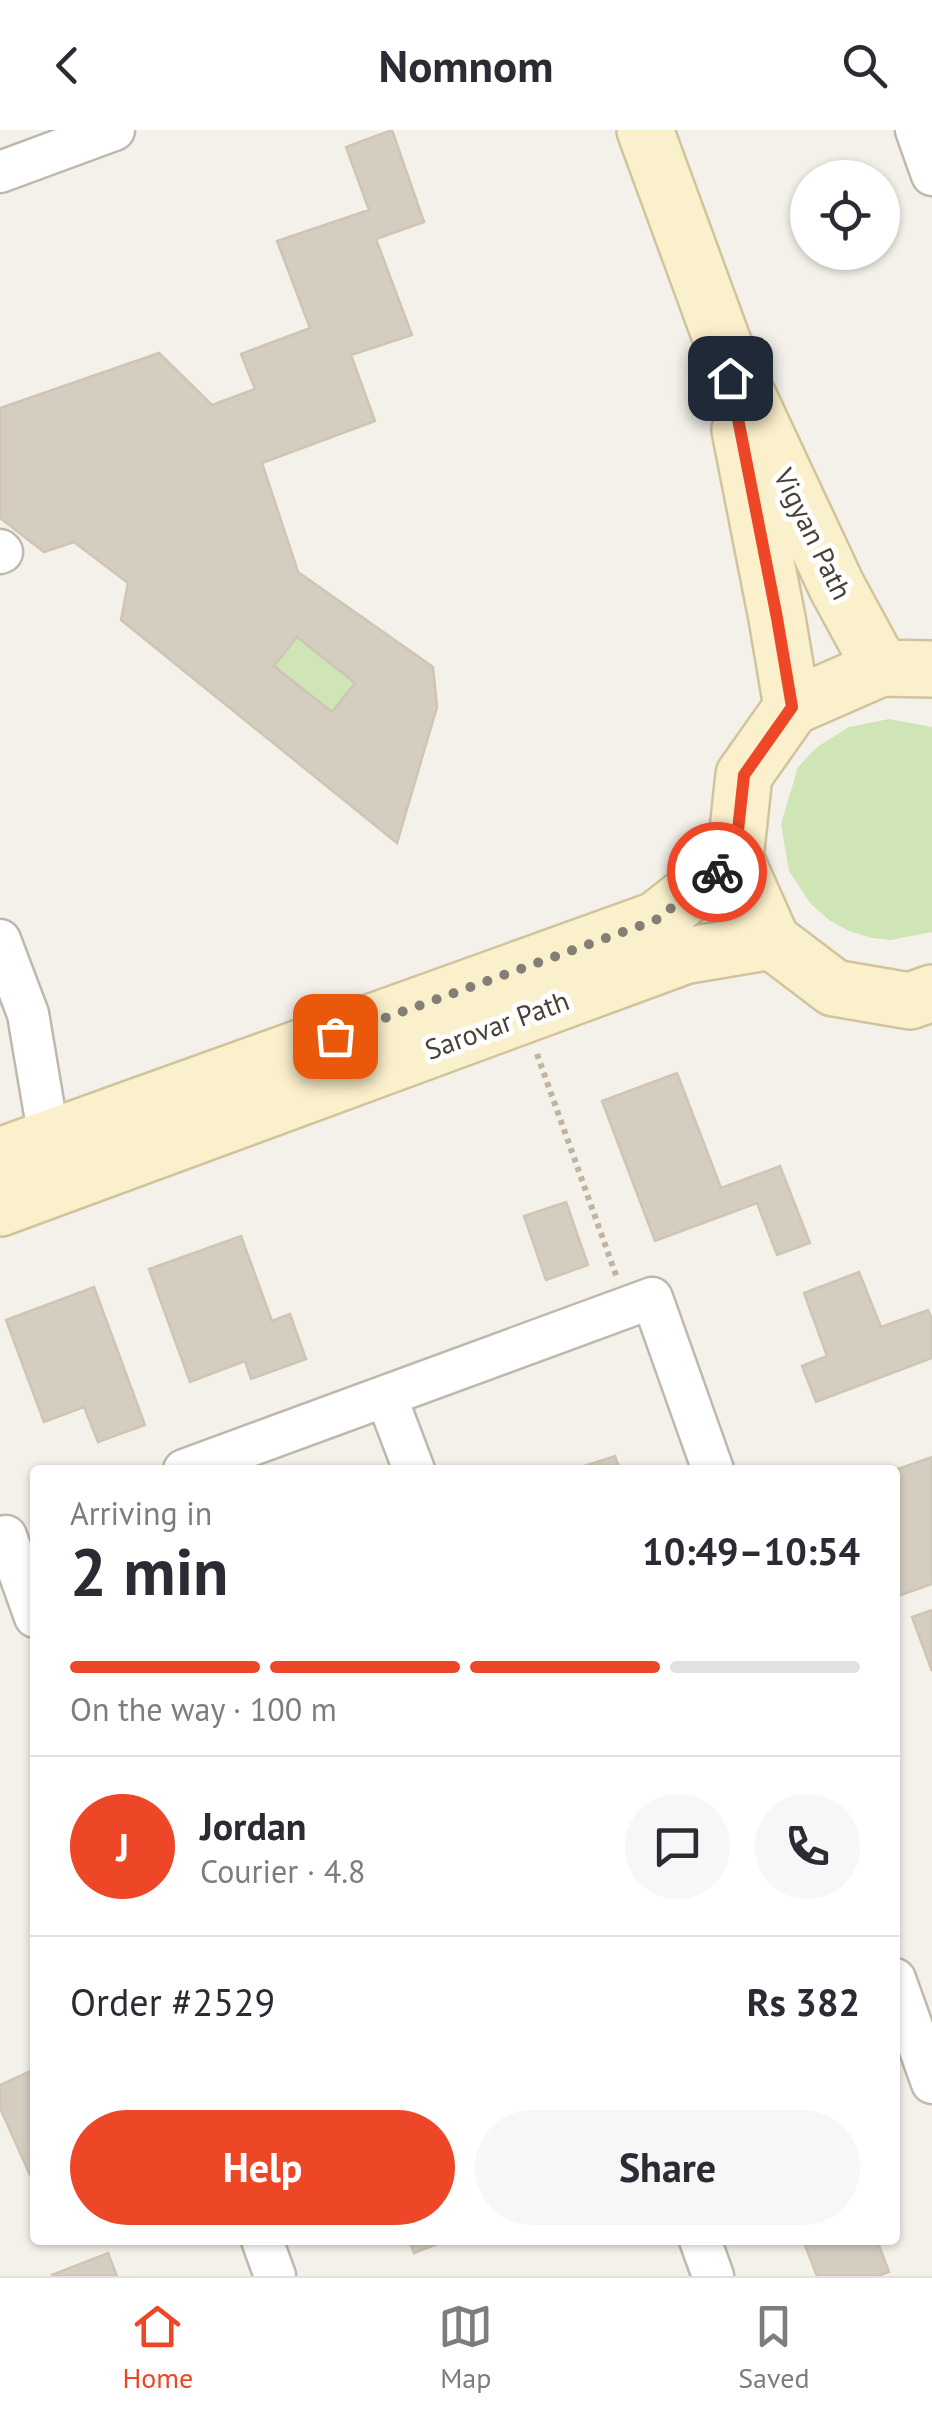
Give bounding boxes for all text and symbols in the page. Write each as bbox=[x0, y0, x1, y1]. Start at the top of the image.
text: Nomnom bbox=[379, 36, 553, 94]
icon: back bbox=[40, 38, 95, 93]
icon: search bbox=[837, 38, 892, 93]
map controls bbox=[790, 160, 900, 270]
button: locate bbox=[790, 160, 900, 270]
pin bbox=[688, 336, 773, 421]
icon: home bbox=[703, 351, 758, 406]
street label: Vigyan Path bbox=[765, 461, 861, 606]
courier bbox=[667, 822, 767, 922]
icon: bike bbox=[690, 845, 745, 900]
street label: Sarovar Path bbox=[420, 981, 574, 1068]
pin bbox=[293, 994, 378, 1079]
icon: bag bbox=[308, 1009, 363, 1064]
text: Arriving in bbox=[70, 1492, 212, 1534]
text: 10:49–10:54 bbox=[642, 1526, 860, 1575]
text: 2 min bbox=[70, 1529, 229, 1613]
text: On the way · 100 m bbox=[70, 1688, 337, 1730]
button: chat bbox=[625, 1794, 730, 1899]
button: phone bbox=[755, 1794, 860, 1899]
text: Jordan bbox=[200, 1801, 306, 1850]
text: J bbox=[116, 1822, 129, 1871]
text: Courier · 4.8 bbox=[200, 1850, 366, 1892]
text: Order #2529 bbox=[70, 1977, 275, 2026]
text: Rs 382 bbox=[747, 1977, 860, 2026]
button: Help bbox=[70, 2110, 455, 2225]
button: Share bbox=[475, 2110, 860, 2225]
tab: Home bbox=[122, 2299, 193, 2396]
tab: Map bbox=[438, 2299, 493, 2396]
tab: Saved bbox=[738, 2299, 809, 2396]

